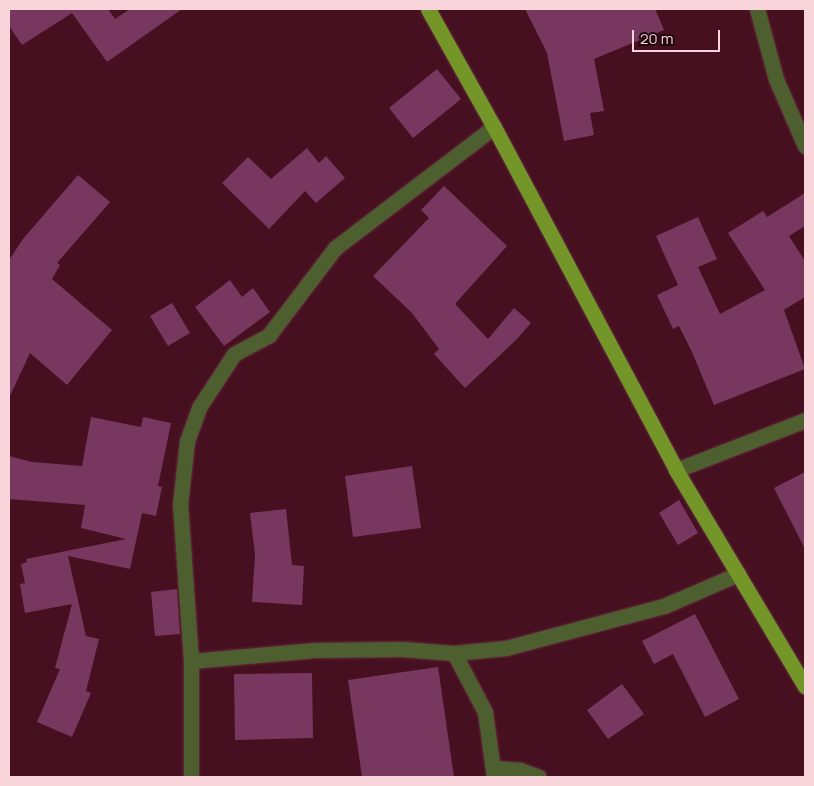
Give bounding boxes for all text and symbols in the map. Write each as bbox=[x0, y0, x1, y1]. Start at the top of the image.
scale bar bbox=[634, 20, 722, 52]
text: 20 m bbox=[640, 28, 673, 49]

